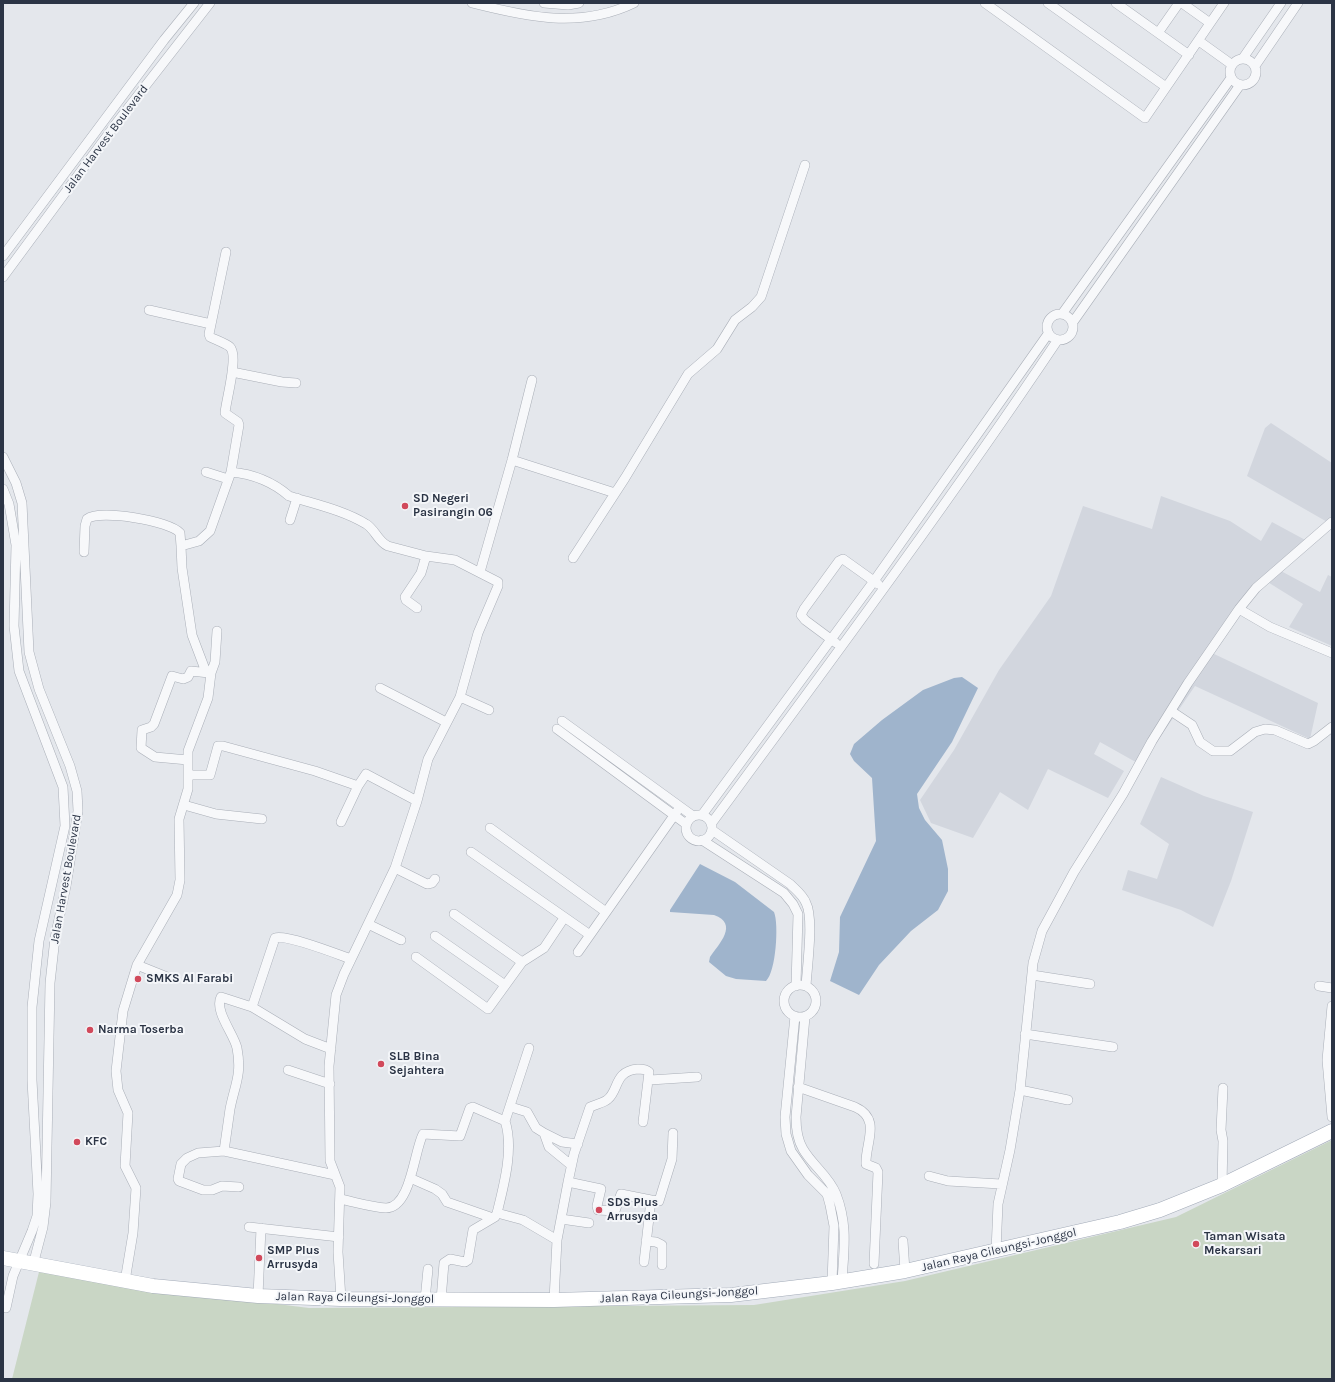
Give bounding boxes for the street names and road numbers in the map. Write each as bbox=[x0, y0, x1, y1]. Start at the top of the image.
street label: Jalan Harvest Boulevard bbox=[61, 82, 151, 196]
street label: Jalan Harvest Boulevard bbox=[48, 813, 84, 945]
street label: Jalan Raya Cileungsi-Jonggol bbox=[920, 1225, 1078, 1275]
street label: Jalan Raya Cileungsi-Jonggol bbox=[600, 1284, 758, 1306]
street label: Jalan Raya Cileungsi-Jonggol bbox=[276, 1289, 434, 1307]

